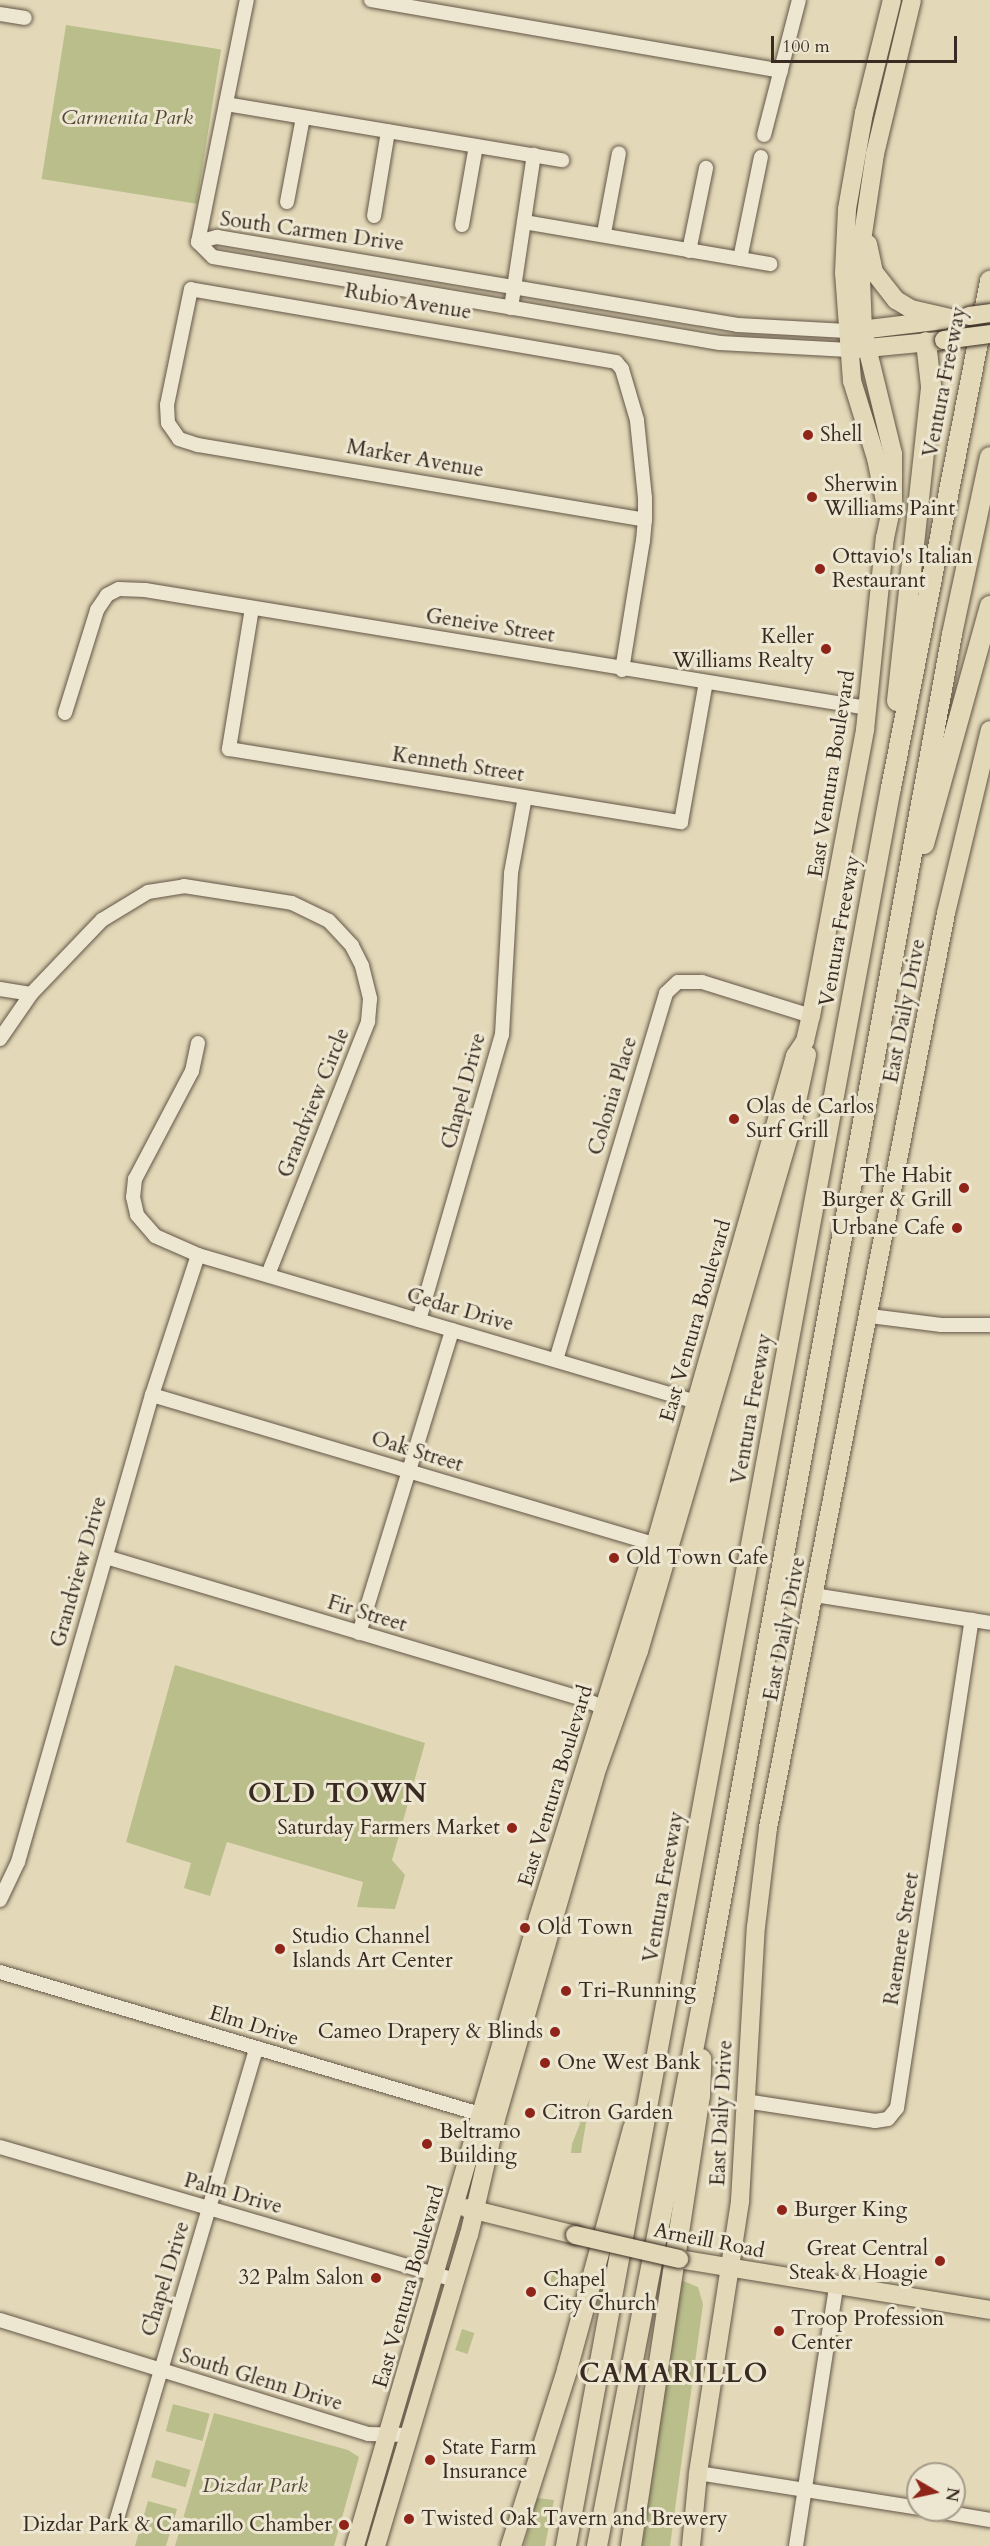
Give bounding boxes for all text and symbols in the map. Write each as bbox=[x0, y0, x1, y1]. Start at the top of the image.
scale bar bbox=[774, 24, 960, 62]
text: 100 m bbox=[782, 34, 830, 59]
park label: Carmenita Park bbox=[61, 105, 193, 131]
street label: South Carmen Drive bbox=[218, 207, 406, 257]
street label: Rubio Avenue bbox=[343, 278, 473, 326]
street label: Ventura Freeway bbox=[918, 304, 972, 460]
place label: Shell bbox=[820, 422, 862, 448]
marker: Shell bbox=[801, 428, 815, 442]
street label: Marker Avenue bbox=[345, 435, 485, 483]
place label: Sherwin Williams Paint bbox=[824, 472, 955, 522]
marker: Sherwin Williams Paint bbox=[805, 490, 819, 504]
place label: Ottavio's Italian Restaurant bbox=[832, 544, 973, 594]
marker: Ottavio's Italian Restaurant bbox=[813, 562, 827, 576]
street label: Geneive Street bbox=[424, 603, 556, 649]
place label: Keller Williams Realty bbox=[673, 624, 814, 674]
marker: Keller Williams Realty bbox=[819, 642, 833, 656]
street label: East Ventura Boulevard bbox=[803, 669, 861, 879]
street label: Kenneth Street bbox=[390, 742, 526, 788]
street label: Ventura Freeway bbox=[814, 853, 866, 1009]
street label: East Daily Drive bbox=[879, 937, 931, 1085]
street label: Grandview Circle bbox=[273, 1025, 355, 1181]
street label: Chapel Drive bbox=[436, 1030, 492, 1152]
street label: Colonia Place bbox=[583, 1034, 643, 1158]
place label: Olas de Carlos Surf Grill bbox=[746, 1094, 874, 1144]
marker: Olas de Carlos Surf Grill bbox=[727, 1112, 741, 1126]
place label: The Habit Burger & Grill bbox=[822, 1163, 952, 1213]
marker: The Habit Burger & Grill bbox=[957, 1181, 971, 1195]
place label: Urbane Cafe bbox=[832, 1215, 945, 1241]
street label: East Ventura Boulevard bbox=[655, 1217, 737, 1425]
marker: Urbane Cafe bbox=[950, 1221, 964, 1235]
street label: Cedar Drive bbox=[404, 1283, 516, 1337]
street label: Ventura Freeway bbox=[726, 1331, 778, 1487]
street label: Oak Street bbox=[368, 1426, 466, 1478]
street label: Grandview Drive bbox=[45, 1494, 113, 1650]
place label: Old Town Cafe bbox=[626, 1545, 769, 1571]
marker: Old Town Cafe bbox=[607, 1551, 621, 1565]
street label: East Daily Drive bbox=[759, 1555, 811, 1703]
street label: Fir Street bbox=[324, 1590, 410, 1638]
street label: East Ventura Boulevard bbox=[513, 1682, 599, 1890]
district label: OLD TOWN bbox=[248, 1778, 428, 1810]
street label: Ventura Freeway bbox=[638, 1809, 690, 1965]
place label: Saturday Farmers Market bbox=[277, 1815, 500, 1841]
marker: Saturday Farmers Market bbox=[505, 1821, 519, 1835]
street label: Raemere Street bbox=[879, 1871, 925, 2007]
place label: Old Town bbox=[537, 1915, 633, 1941]
marker: Old Town bbox=[518, 1921, 532, 1935]
place label: Studio Channel Islands Art Center bbox=[292, 1924, 453, 1974]
marker: Studio Channel Islands Art Center bbox=[273, 1942, 287, 1956]
place label: Tri-Running bbox=[578, 1978, 696, 2004]
marker: Tri-Running bbox=[559, 1984, 573, 1998]
street label: Elm Drive bbox=[206, 2000, 302, 2052]
place label: Cameo Drapery & Blinds bbox=[318, 2019, 543, 2045]
marker: Cameo Drapery & Blinds bbox=[548, 2025, 562, 2039]
street label: East Daily Drive bbox=[706, 2039, 738, 2187]
place label: One West Bank bbox=[557, 2050, 701, 2076]
marker: One West Bank bbox=[538, 2056, 552, 2070]
place label: Citron Garden bbox=[542, 2100, 673, 2126]
marker: Citron Garden bbox=[523, 2106, 537, 2120]
place label: Beltramo Building bbox=[439, 2119, 521, 2169]
marker: Beltramo Building bbox=[420, 2137, 434, 2151]
street label: Palm Drive bbox=[181, 2168, 285, 2220]
street label: East Ventura Boulevard bbox=[368, 2183, 450, 2391]
place label: Burger King bbox=[794, 2197, 907, 2223]
marker: Burger King bbox=[775, 2203, 789, 2217]
street label: Chapel Drive bbox=[137, 2218, 195, 2340]
street label: Arneill Road bbox=[651, 2218, 767, 2264]
place label: Great Central Steak & Hoagie bbox=[789, 2236, 928, 2286]
marker: Great Central Steak & Hoagie bbox=[933, 2254, 947, 2268]
place label: 32 Palm Salon bbox=[238, 2265, 364, 2291]
place label: Chapel City Church bbox=[543, 2267, 656, 2317]
marker: 32 Palm Salon bbox=[369, 2271, 383, 2285]
marker: Chapel City Church bbox=[524, 2285, 538, 2299]
place label: Troop Profession Center bbox=[791, 2306, 944, 2356]
marker: Troop Profession Center bbox=[772, 2324, 786, 2338]
street label: South Glenn Drive bbox=[177, 2343, 345, 2417]
district label: CAMARILLO bbox=[579, 2358, 769, 2390]
place label: State Farm Insurance bbox=[442, 2435, 536, 2485]
marker: State Farm Insurance bbox=[423, 2453, 437, 2467]
north arrow bbox=[906, 2462, 966, 2522]
park label: Dizdar Park bbox=[202, 2473, 308, 2499]
text: N bbox=[940, 2486, 964, 2503]
place label: Twisted Oak Tavern and Brewery bbox=[421, 2506, 728, 2532]
place label: Dizdar Park & Camarillo Chamber bbox=[23, 2512, 332, 2538]
marker: Twisted Oak Tavern and Brewery bbox=[402, 2512, 416, 2526]
marker: Dizdar Park & Camarillo Chamber bbox=[337, 2518, 351, 2532]

